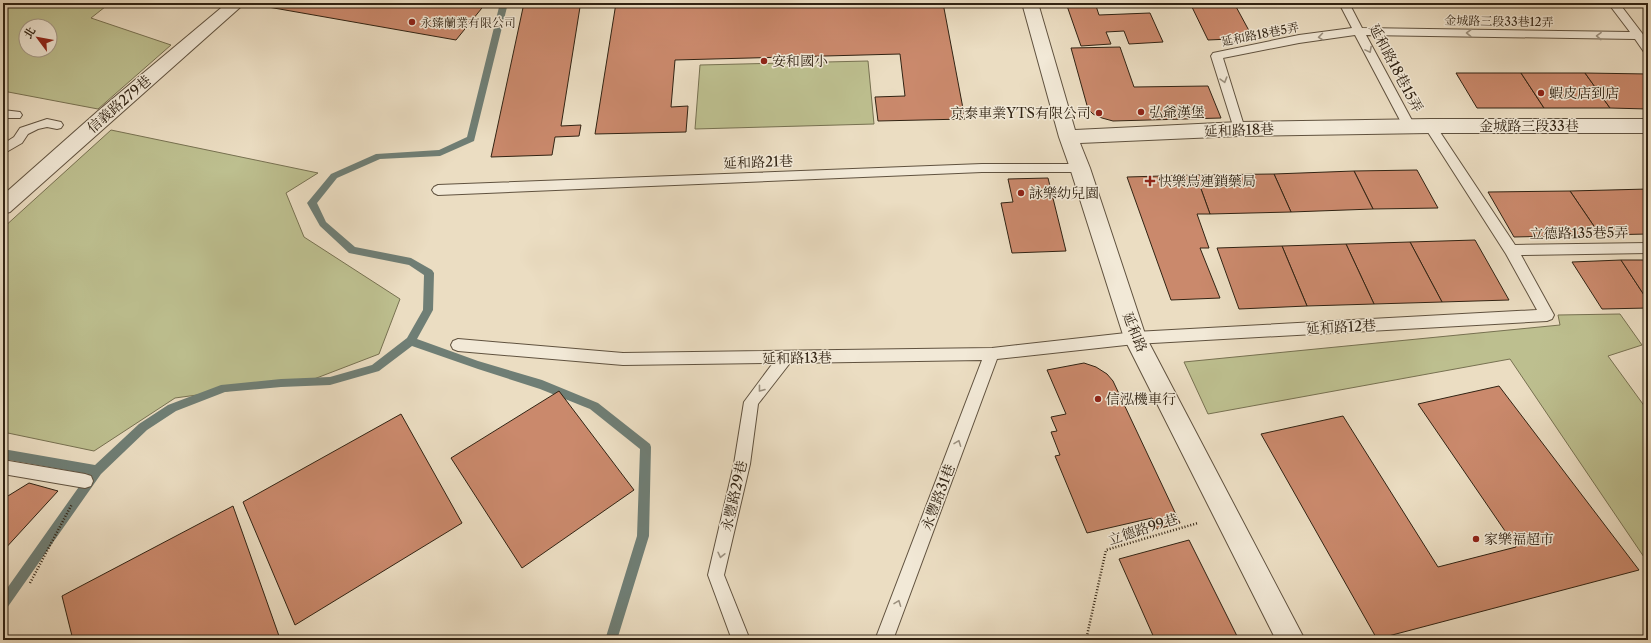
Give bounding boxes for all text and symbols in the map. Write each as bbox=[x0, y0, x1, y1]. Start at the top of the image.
street label: 金城路三段33巷12弄 bbox=[1444, 13, 1554, 29]
place label: 永臻蘭業有限公司 bbox=[420, 15, 516, 30]
marker: 永臻蘭業有限公司 bbox=[407, 17, 417, 27]
north arrow bbox=[18, 18, 58, 58]
street label: 延和路18巷5弄 bbox=[1220, 19, 1300, 49]
street label: 延和路18巷15弄 bbox=[1365, 21, 1427, 115]
text: 北 bbox=[21, 24, 38, 41]
one-way arrow bbox=[1466, 29, 1472, 37]
one-way arrow bbox=[1596, 31, 1602, 40]
one-way arrow bbox=[1318, 32, 1324, 41]
one-way arrow bbox=[1364, 46, 1372, 53]
place label: 安和國小 bbox=[772, 52, 828, 70]
marker: 安和國小 bbox=[759, 56, 769, 66]
street label: 信義路279巷 bbox=[83, 71, 155, 137]
one-way arrow bbox=[1219, 76, 1228, 83]
place label: 蝦皮店到店 bbox=[1549, 84, 1619, 102]
marker: 蝦皮店到店 bbox=[1536, 88, 1546, 98]
place label: 弘爺漢堡 bbox=[1149, 103, 1205, 121]
place label: 京泰車業YTS有限公司 bbox=[950, 104, 1091, 122]
marker: 弘爺漢堡 bbox=[1136, 107, 1146, 117]
marker: 京泰車業YTS有限公司 bbox=[1094, 108, 1104, 118]
street label: 金城路三段33巷 bbox=[1479, 117, 1579, 135]
street label: 延和路18巷 bbox=[1204, 120, 1274, 140]
street label: 延和路21巷 bbox=[723, 152, 793, 172]
place label: 快樂鳥連鎖藥局 bbox=[1158, 172, 1256, 190]
marker: 快樂鳥連鎖藥局 bbox=[1145, 176, 1155, 186]
place label: 詠樂幼兒園 bbox=[1029, 184, 1099, 202]
marker: 詠樂幼兒園 bbox=[1016, 188, 1026, 198]
street label: 立德路135巷5弄 bbox=[1529, 223, 1629, 243]
street label: 延和路 bbox=[1119, 309, 1151, 355]
street label: 延和路12巷 bbox=[1306, 316, 1376, 338]
street label: 延和路13巷 bbox=[762, 348, 832, 368]
one-way arrow bbox=[759, 384, 766, 391]
place label: 信泓機車行 bbox=[1106, 390, 1176, 408]
marker: 信泓機車行 bbox=[1093, 394, 1103, 404]
one-way arrow bbox=[954, 439, 962, 446]
street label: 永豐路29巷 bbox=[717, 459, 751, 533]
street label: 永豐路31巷 bbox=[917, 461, 959, 533]
street label: 立德路99巷 bbox=[1106, 509, 1180, 549]
place label: 家樂福超市 bbox=[1484, 530, 1554, 548]
marker: 家樂福超市 bbox=[1471, 534, 1481, 544]
one-way arrow bbox=[718, 551, 726, 558]
one-way arrow bbox=[893, 600, 901, 607]

